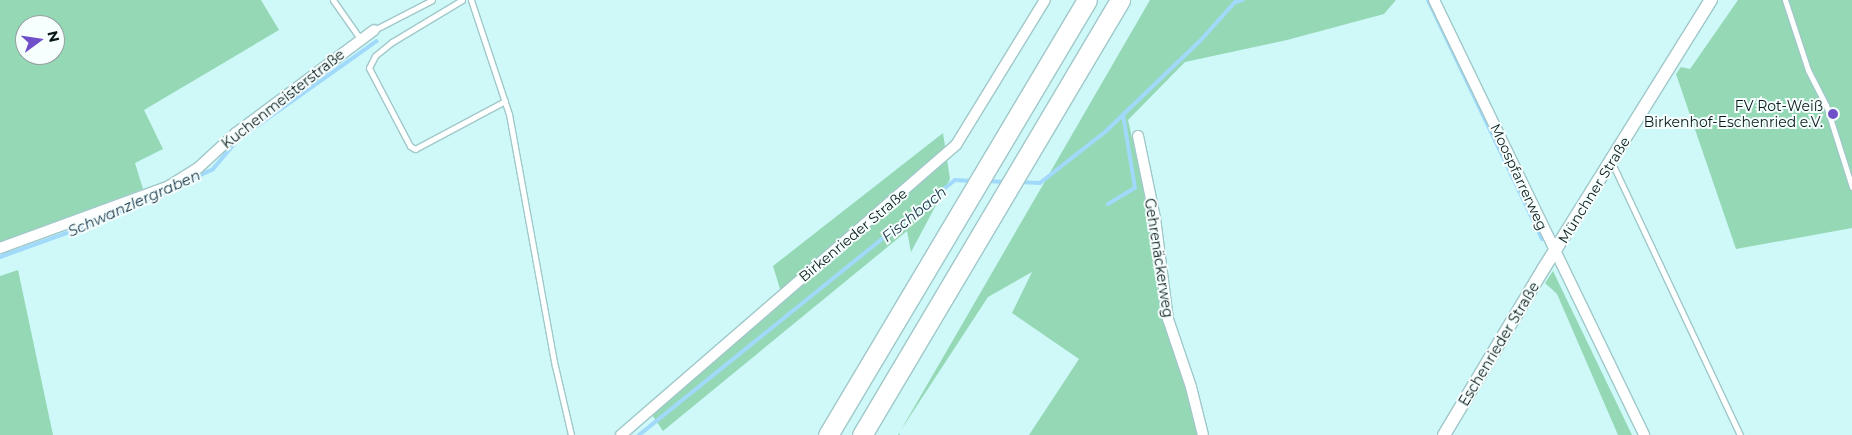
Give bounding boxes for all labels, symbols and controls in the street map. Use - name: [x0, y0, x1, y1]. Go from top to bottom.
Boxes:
- north arrow: [15, 15, 65, 65]
- text: N: [43, 29, 64, 44]
- street label: Kuchenmeisterstraße: [218, 46, 348, 152]
- place label: FV Rot-Weiß Birkenhof-Eschenried e.V.: [1644, 98, 1823, 130]
- marker: FV Rot-Weiß Birkenhof-Eschenried e.V.: [1827, 108, 1839, 120]
- street label: Moospfarrerweg: [1487, 121, 1551, 233]
- street label: Münchner Straße: [1555, 134, 1633, 246]
- water label: Schwanzlergraben: [65, 166, 203, 240]
- water label: Fischbach: [878, 182, 950, 246]
- street label: Birkenrieder Straße: [795, 185, 911, 285]
- street label: Gehrenäckerweg: [1141, 197, 1177, 319]
- street label: Eschenrieder Straße: [1455, 279, 1543, 409]

